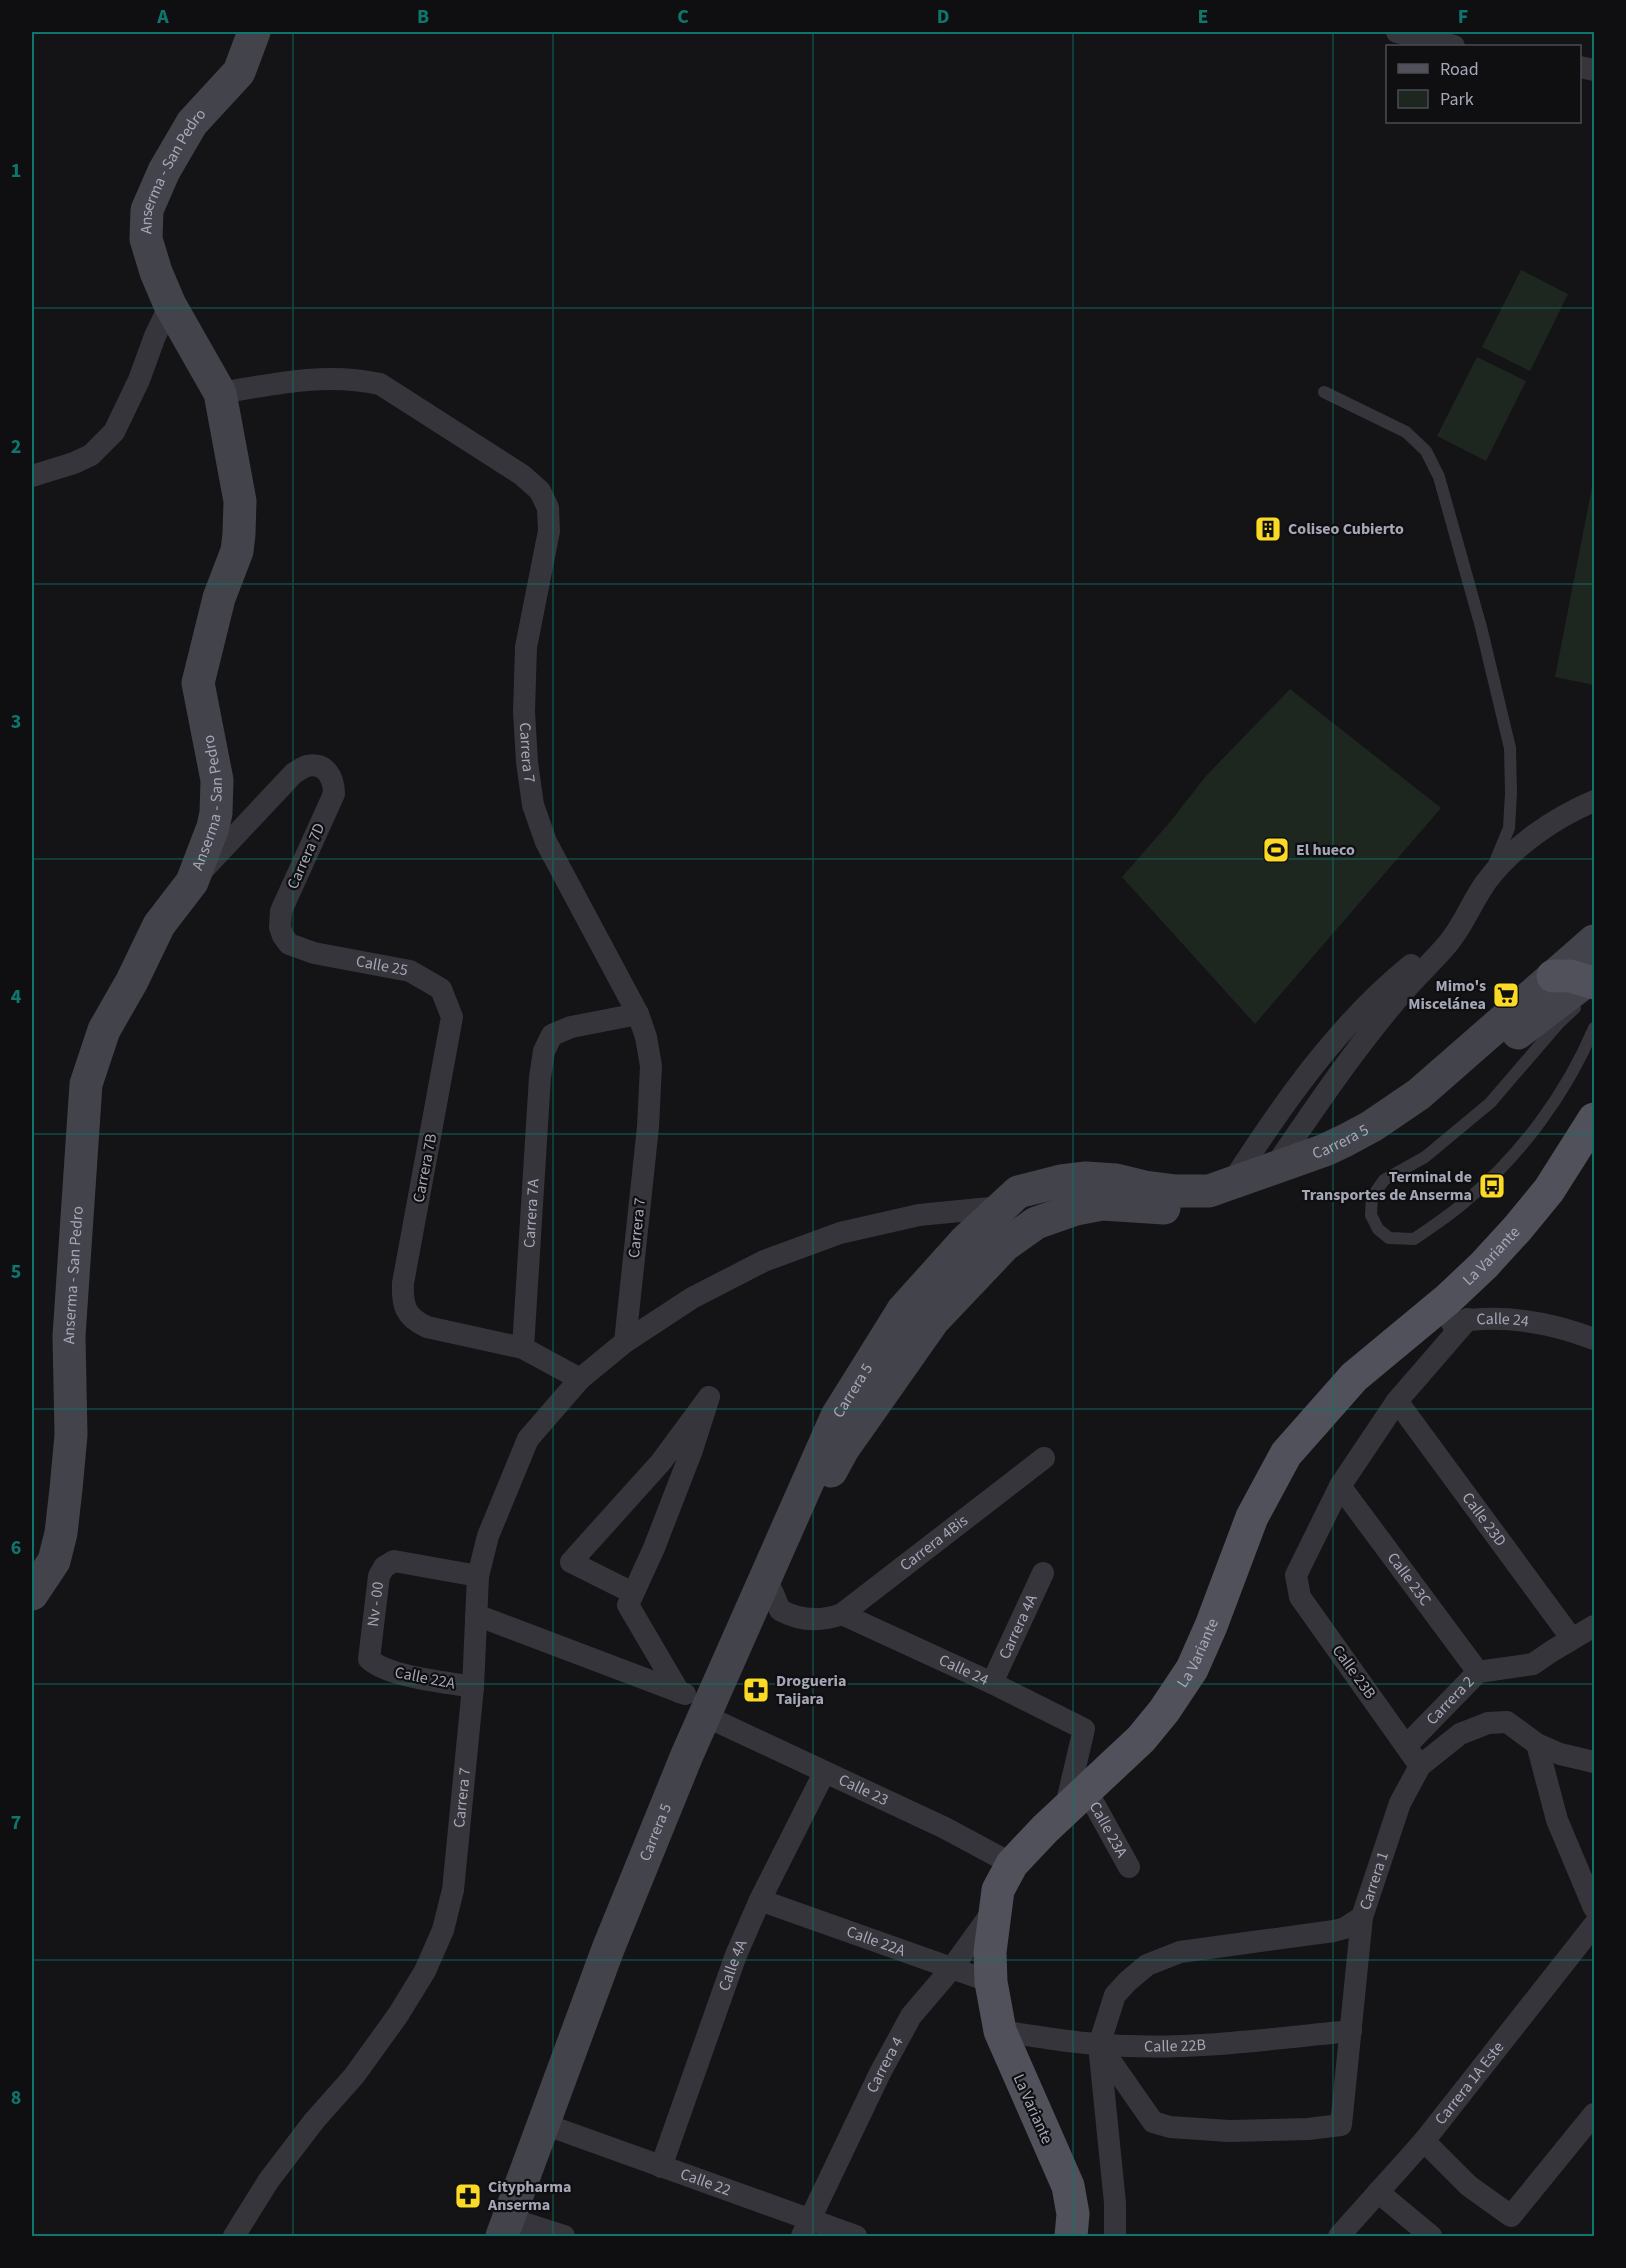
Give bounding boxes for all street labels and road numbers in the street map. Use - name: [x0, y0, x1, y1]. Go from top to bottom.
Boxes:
- street label: Anserma - San Pedro: [135, 104, 211, 234]
- street label: Carrera 7: [514, 722, 541, 784]
- street label: Anserma - San Pedro: [186, 733, 228, 873]
- street label: Carrera 7D: [282, 819, 330, 893]
- street label: Calle 25: [354, 950, 410, 981]
- street label: Carrera 5: [1309, 1119, 1373, 1165]
- street label: Carrera 7B: [408, 1132, 442, 1204]
- street label: Carrera 7A: [518, 1178, 545, 1249]
- street label: Carrera 7: [623, 1197, 651, 1259]
- street label: Anserma - San Pedro: [58, 1205, 89, 1345]
- street label: La Variante: [1458, 1222, 1525, 1291]
- street label: Calle 24: [1476, 1308, 1530, 1332]
- street label: Carrera 5: [827, 1359, 878, 1422]
- street label: Calle 23D: [1457, 1488, 1511, 1551]
- street label: Carrera 4Bis: [895, 1509, 973, 1576]
- street label: Calle 23C: [1382, 1548, 1436, 1610]
- street label: Nv - 00: [362, 1580, 389, 1628]
- street label: Carrera 4A: [994, 1590, 1043, 1663]
- street label: La Variante: [1172, 1615, 1224, 1692]
- street label: Calle 23B: [1327, 1641, 1381, 1703]
- street label: Calle 24: [935, 1649, 992, 1691]
- street label: Calle 22A: [393, 1661, 457, 1695]
- street label: Carrera 2: [1421, 1671, 1479, 1730]
- street label: Carrera 7: [448, 1766, 476, 1829]
- street label: Calle 23: [835, 1769, 892, 1811]
- street label: Calle 23A: [1084, 1797, 1133, 1862]
- street label: Carrera 5: [634, 1800, 677, 1864]
- street label: Carrera 1: [1354, 1849, 1394, 1913]
- street label: Calle 22A: [843, 1921, 909, 1962]
- street label: Calle 4A: [713, 1936, 752, 1994]
- street label: Carrera 4: [861, 2033, 909, 2097]
- street label: Calle 22B: [1144, 2034, 1207, 2058]
- street label: Carrera 1A Este: [1430, 2037, 1509, 2129]
- street label: La Variante: [1008, 2071, 1058, 2148]
- street label: Calle 22: [677, 2163, 734, 2201]

